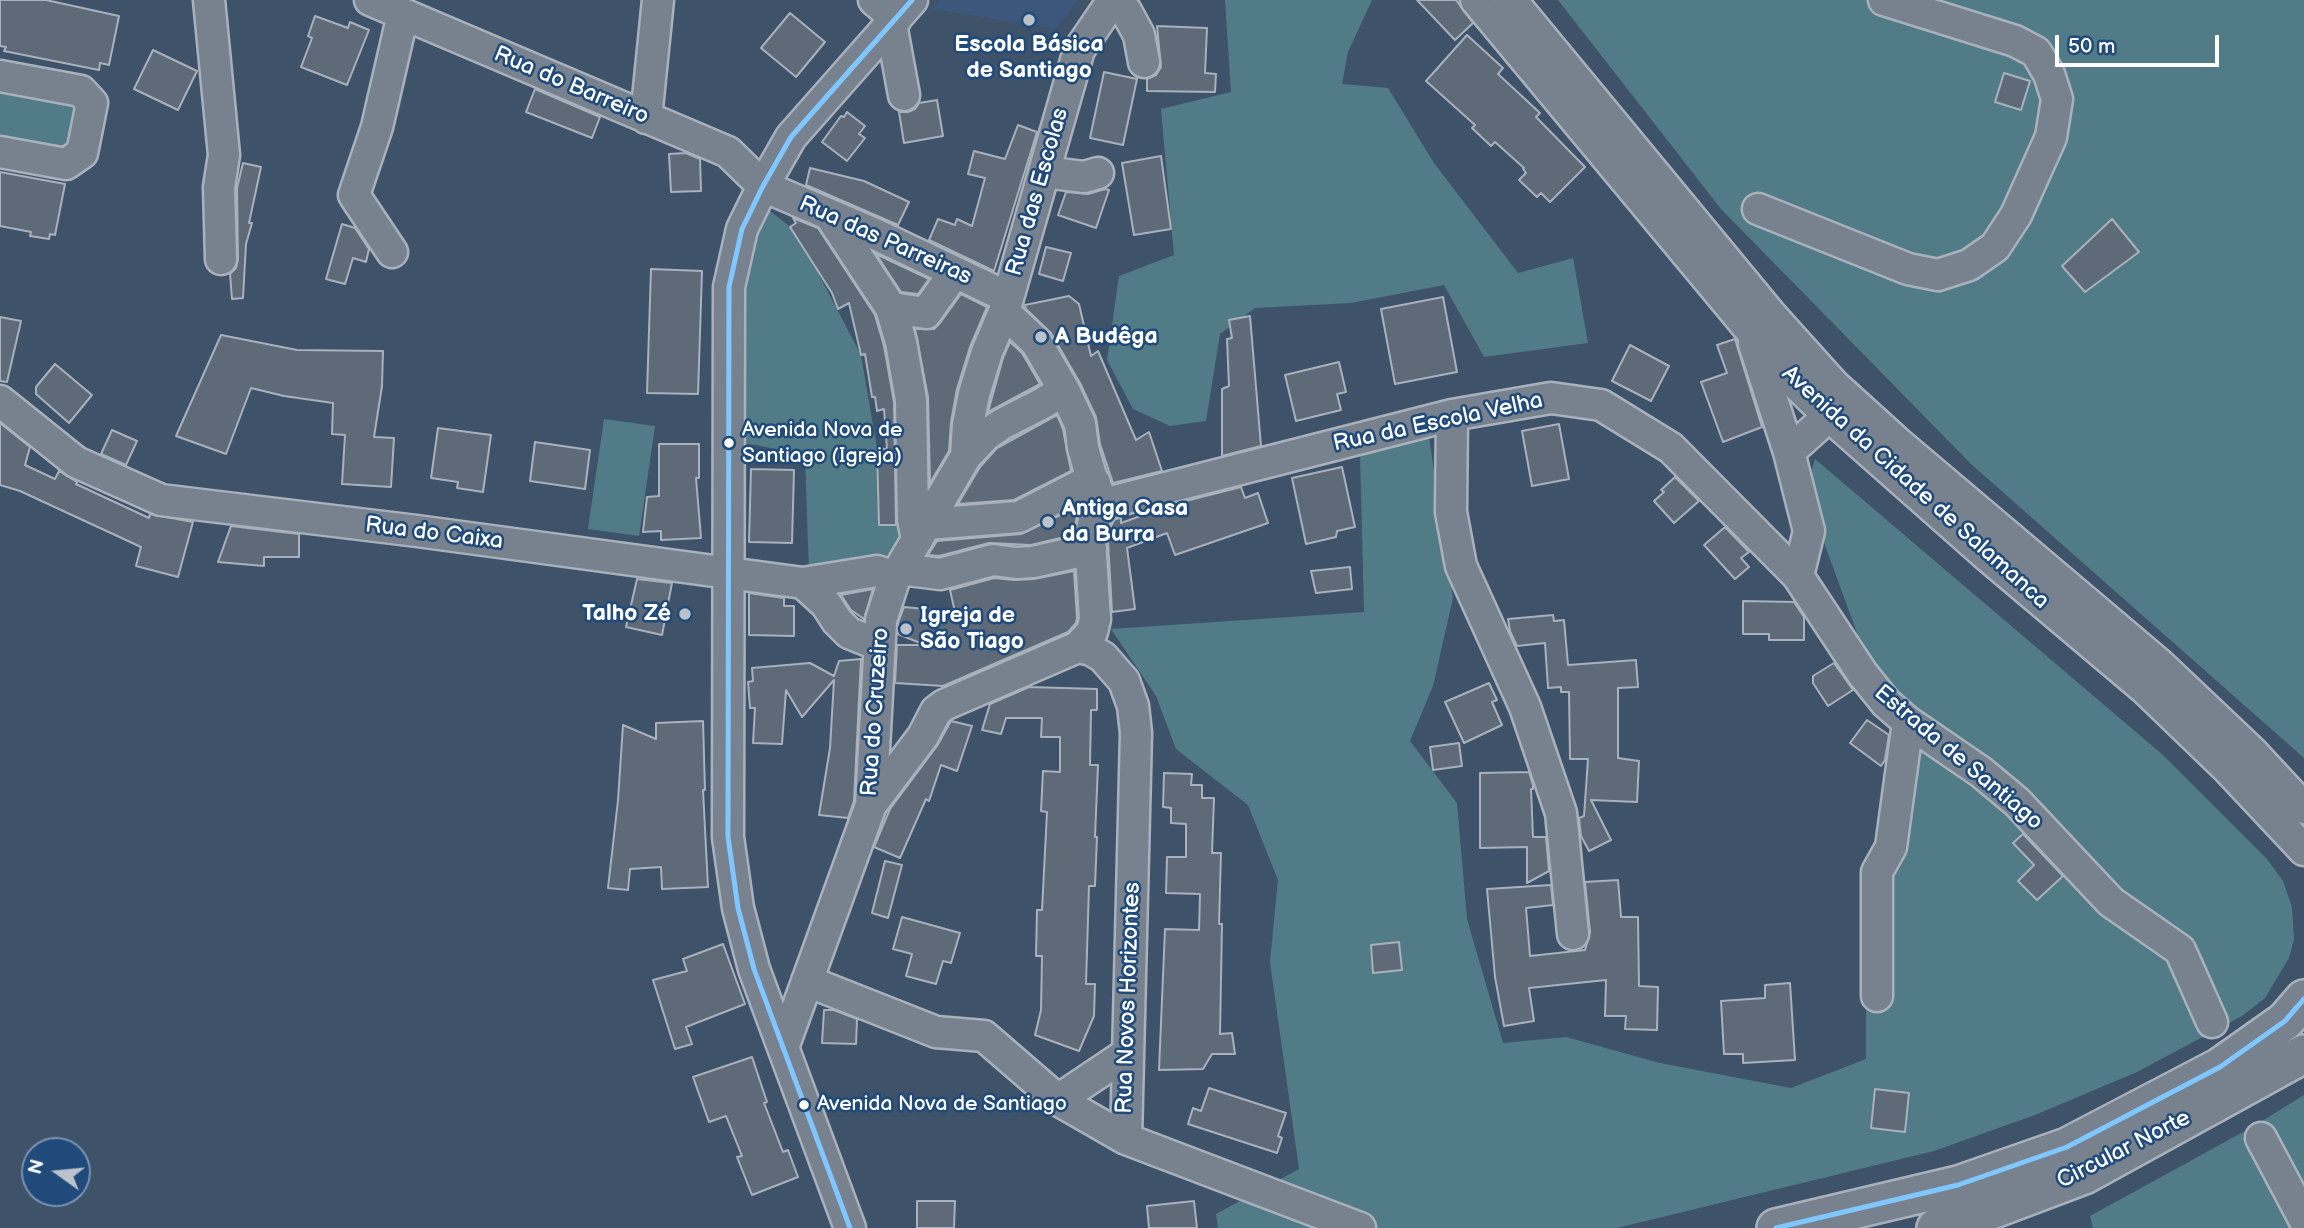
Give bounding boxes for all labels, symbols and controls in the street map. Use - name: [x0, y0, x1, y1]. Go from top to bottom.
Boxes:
- marker: Escola Básica de Santiago: [1021, 12, 1037, 28]
- scale bar: [2059, 21, 2224, 65]
- place label: Escola Básica de Santiago: [954, 31, 1104, 85]
- text: 50 m: [2068, 34, 2115, 59]
- street label: Rua do Barreiro: [489, 41, 653, 131]
- street label: Rua das Escolas: [1001, 105, 1075, 279]
- street label: Rua das Parreiras: [794, 191, 976, 291]
- place label: A Budêga: [1055, 323, 1158, 351]
- marker: A Budêga: [1033, 329, 1049, 345]
- street label: Avenida da Cidade de Salamanca: [1776, 361, 2054, 615]
- street label: Rua da Escola Velha: [1331, 387, 1545, 459]
- place label: Avenida Nova de Santiago (Igreja): [742, 418, 902, 468]
- marker: Avenida Nova de Santiago (Igreja): [722, 436, 736, 450]
- place label: Antiga Casa da Burra: [1062, 495, 1188, 549]
- street label: Rua do Caixa: [364, 512, 504, 556]
- marker: Antiga Casa da Burra: [1040, 514, 1056, 530]
- place label: Talho Zé: [582, 600, 671, 628]
- place label: Igreja de São Tiago: [920, 602, 1024, 656]
- marker: Talho Zé: [677, 606, 693, 622]
- marker: Igreja de São Tiago: [898, 621, 914, 637]
- street label: Rua do Cruzeiro: [856, 627, 896, 797]
- street label: Estrada de Santiago: [1868, 679, 2048, 837]
- street label: Rua Novos Horizontes: [1111, 882, 1147, 1114]
- place label: Avenida Nova de Santiago: [817, 1092, 1067, 1118]
- marker: Avenida Nova de Santiago: [797, 1098, 811, 1112]
- street label: Circular Norte: [2053, 1105, 2195, 1195]
- north arrow: [21, 1137, 91, 1207]
- text: N: [24, 1157, 50, 1177]

